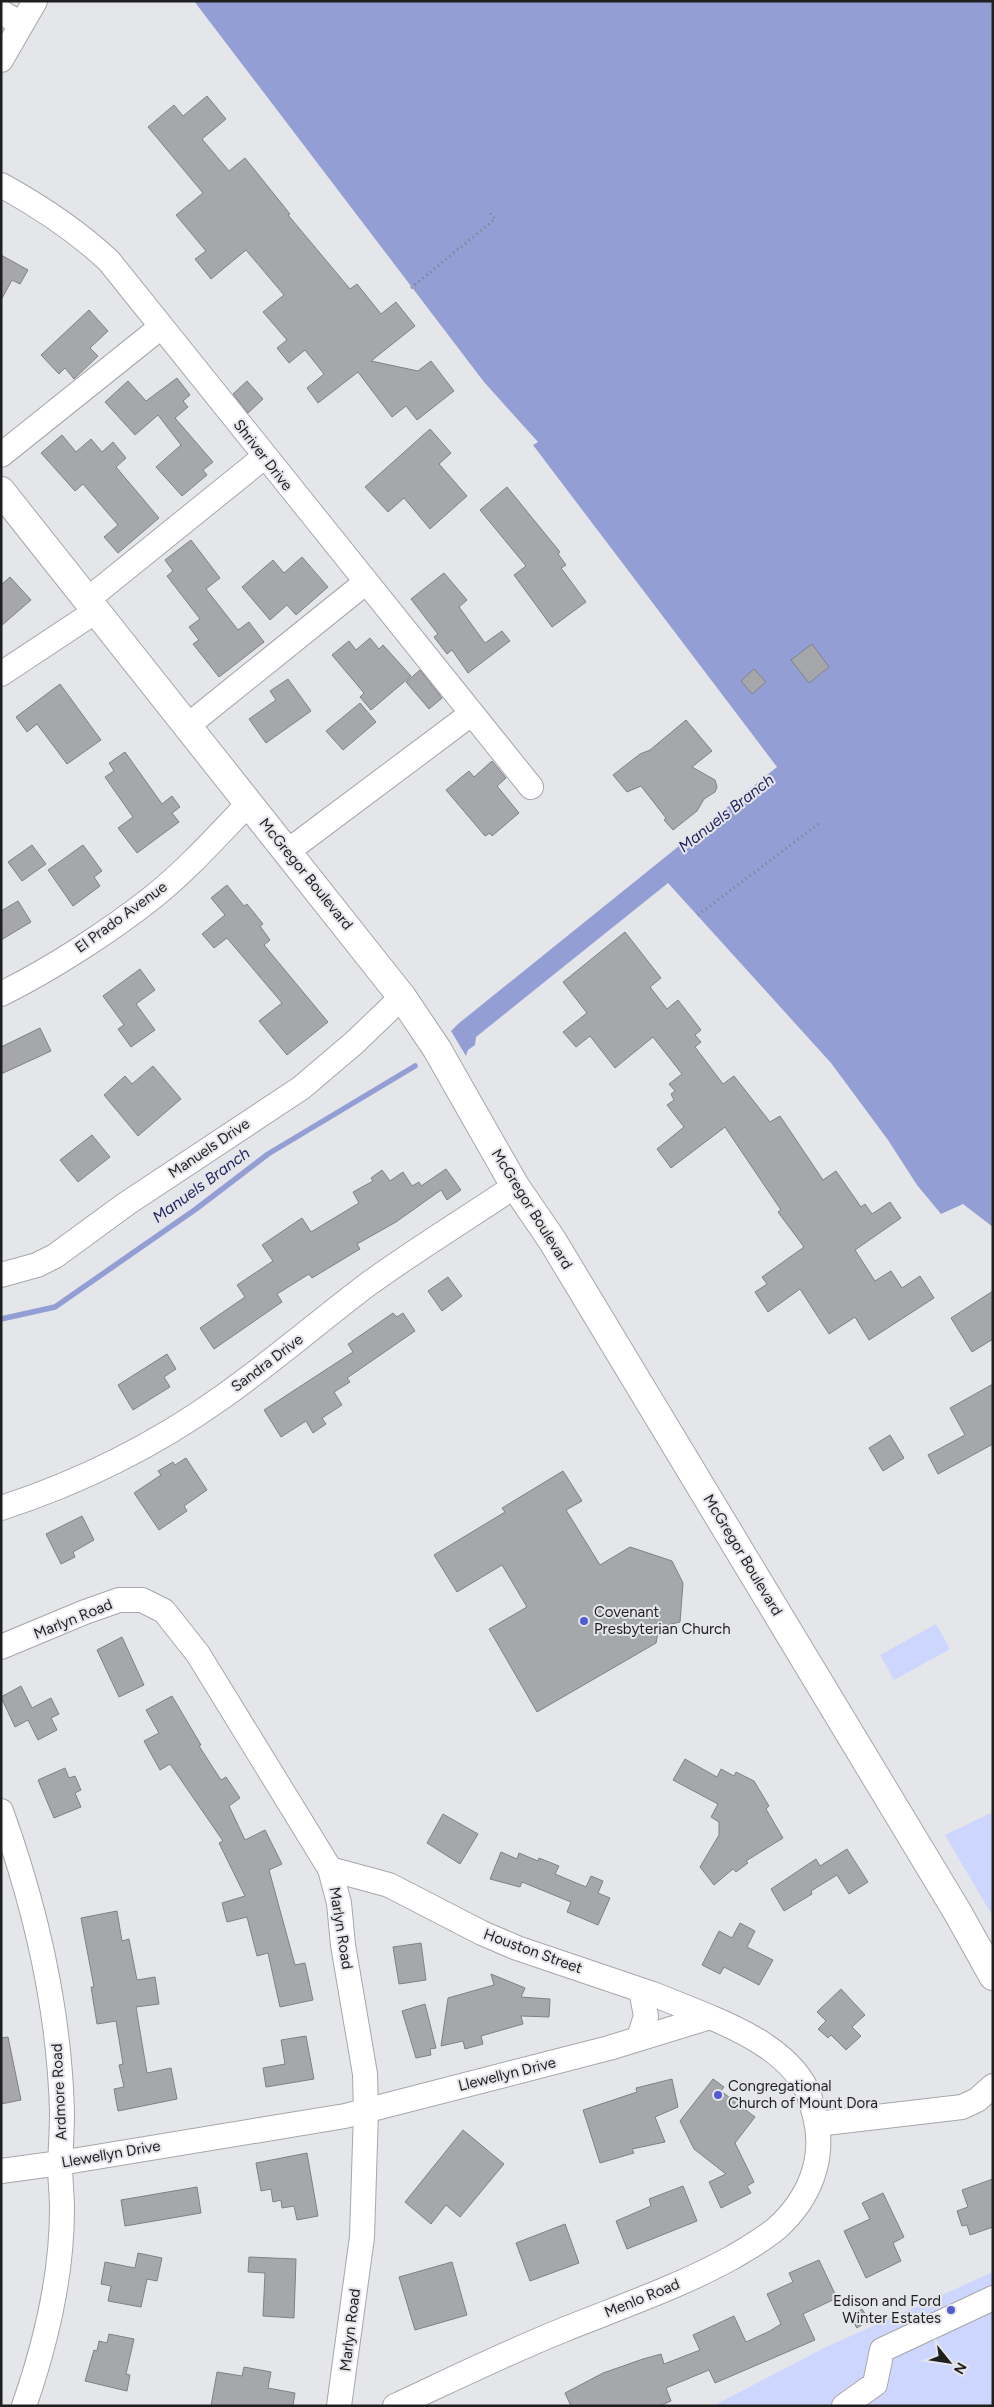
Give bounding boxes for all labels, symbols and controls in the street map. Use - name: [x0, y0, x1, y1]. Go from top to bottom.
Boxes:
- street label: Shriver Drive: [230, 416, 296, 494]
- water label: Manuels Branch: [675, 770, 777, 856]
- street label: McGregor Boulevard: [255, 815, 357, 933]
- street label: El Prado Avenue: [72, 878, 170, 956]
- street label: Manuels Drive: [165, 1114, 253, 1182]
- water label: Manuels Branch: [149, 1143, 253, 1227]
- street label: McGregor Boulevard: [488, 1146, 576, 1272]
- street label: Sandra Drive: [228, 1330, 306, 1396]
- street label: McGregor Boulevard: [700, 1491, 786, 1619]
- street label: Marlyn Road: [31, 1595, 115, 1643]
- place label: Covenant Presbyterian Church: [594, 1603, 731, 1638]
- marker: Covenant Presbyterian Church: [578, 1615, 590, 1627]
- street label: Marlyn Road: [326, 1885, 356, 1971]
- street label: Houston Street: [481, 1925, 585, 1977]
- street label: Ardmore Road: [47, 2043, 71, 2141]
- street label: Llewellyn Drive: [456, 2053, 558, 2095]
- place label: Congregational Church of Mount Dora: [728, 2077, 878, 2112]
- marker: Congregational Church of Mount Dora: [712, 2089, 724, 2101]
- street label: Llewellyn Drive: [60, 2136, 162, 2172]
- street label: Menlo Road: [602, 2275, 682, 2321]
- street label: Marlyn Road: [336, 2288, 364, 2372]
- place label: Edison and Ford Winter Estates: [833, 2292, 941, 2327]
- marker: Edison and Ford Winter Estates: [945, 2304, 957, 2316]
- north arrow: [924, 2337, 974, 2387]
- text: N: [950, 2359, 970, 2377]

